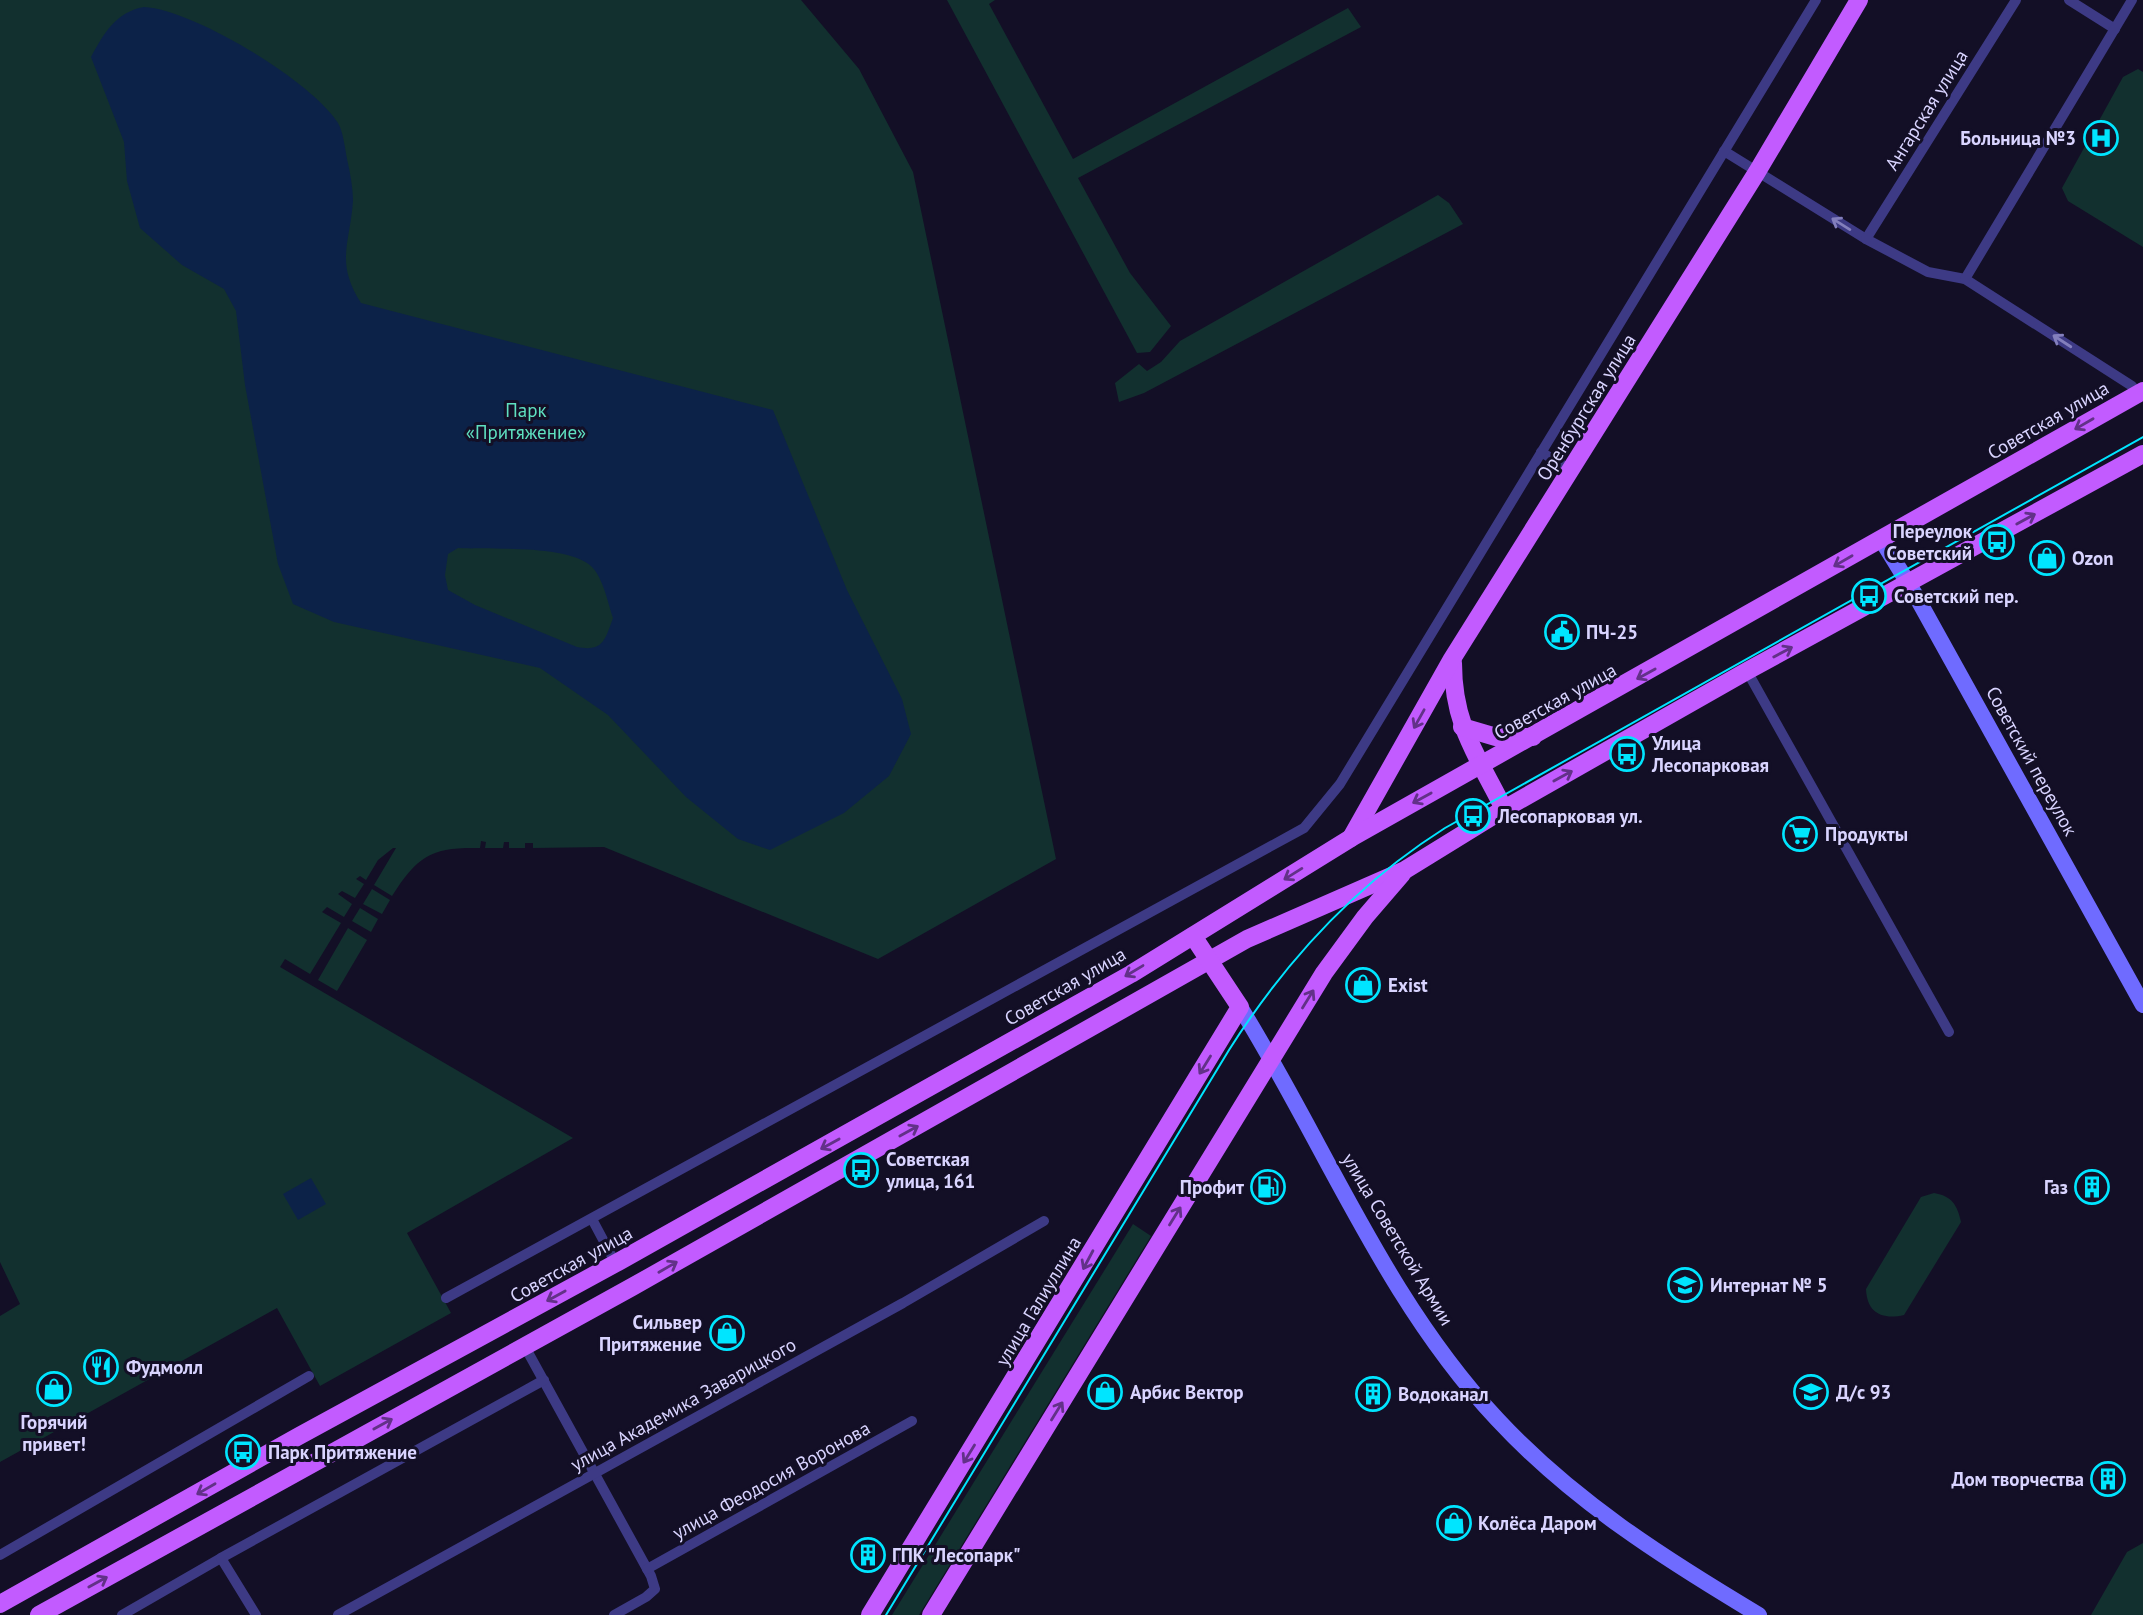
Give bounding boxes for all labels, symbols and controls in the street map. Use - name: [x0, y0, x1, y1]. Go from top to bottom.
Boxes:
- street label: Ангарская улица: [1879, 45, 1973, 175]
- hospital icon: Больница №3: [2082, 119, 2120, 157]
- place label: Больница №3: [1960, 126, 2076, 150]
- one-way arrow: [1832, 216, 1851, 231]
- street label: Оренбургская улица: [1531, 329, 1641, 485]
- one-way arrow: [2052, 334, 2072, 348]
- street label: Советская улица: [1983, 376, 2113, 464]
- park label: Парк «Притяжение»: [466, 398, 586, 444]
- one-way arrow: [2074, 417, 2094, 431]
- one-way arrow: [2015, 512, 2035, 526]
- place label: Переулок Советский: [1887, 519, 1973, 565]
- bus stop icon: Переулок Советский: [1978, 523, 2016, 561]
- shop icon: Ozon: [2028, 539, 2066, 577]
- place label: Ozon: [2072, 546, 2114, 570]
- one-way arrow: [1834, 555, 1854, 569]
- bus stop icon: Советский пер.: [1850, 577, 1888, 615]
- place label: Советский пер.: [1894, 584, 2019, 608]
- public building icon: ПЧ-25: [1543, 613, 1581, 651]
- place label: ПЧ-25: [1586, 620, 1638, 644]
- one-way arrow: [1772, 645, 1793, 658]
- street label: Советская улица: [1490, 657, 1620, 745]
- one-way arrow: [1636, 667, 1656, 681]
- street label: Советский переулок: [1981, 682, 2083, 840]
- one-way arrow: [1412, 708, 1426, 728]
- place label: Улица Лесопарковая: [1651, 731, 1769, 777]
- bus stop icon: Улица Лесопарковая: [1608, 735, 1646, 773]
- one-way arrow: [1553, 769, 1573, 783]
- one-way arrow: [1412, 792, 1433, 805]
- bus stop icon: Лесопарковая ул.: [1454, 797, 1492, 835]
- place label: Лесопарковая ул.: [1497, 804, 1643, 828]
- supermarket icon: Продукты: [1781, 815, 1819, 853]
- place label: Продукты: [1825, 822, 1908, 846]
- one-way arrow: [1283, 867, 1303, 881]
- street label: Советская улица: [1000, 942, 1130, 1030]
- one-way arrow: [1125, 965, 1145, 979]
- shop icon: Exist: [1344, 966, 1382, 1004]
- place label: Exist: [1388, 973, 1428, 997]
- one-way arrow: [1300, 990, 1315, 1009]
- one-way arrow: [1197, 1055, 1211, 1075]
- one-way arrow: [898, 1124, 918, 1138]
- one-way arrow: [820, 1137, 840, 1151]
- place label: Советская улица, 161: [885, 1147, 975, 1193]
- street label: улица Советской Армии: [1337, 1148, 1459, 1330]
- bus stop icon: Советская улица, 161: [842, 1151, 880, 1189]
- fuel station icon: Профит: [1249, 1168, 1287, 1206]
- building icon: Газ: [2073, 1168, 2111, 1206]
- place label: Профит: [1180, 1175, 1244, 1199]
- place label: Газ: [2044, 1175, 2068, 1199]
- one-way arrow: [1168, 1207, 1182, 1227]
- street label: Советская улица: [506, 1220, 636, 1308]
- street label: улица Галиуллина: [990, 1232, 1086, 1370]
- one-way arrow: [1080, 1249, 1094, 1270]
- one-way arrow: [657, 1260, 678, 1273]
- school or university icon: Интернат № 5: [1666, 1266, 1704, 1304]
- place label: Интернат № 5: [1710, 1273, 1827, 1297]
- one-way arrow: [546, 1289, 566, 1303]
- place label: Сильвер Притяжение: [599, 1310, 702, 1356]
- shop icon: Сильвер Притяжение: [708, 1314, 746, 1352]
- street label: улица Академика Заварицкого: [566, 1332, 800, 1476]
- restaurant icon: Фудмолл: [82, 1348, 120, 1386]
- place label: Фудмолл: [126, 1355, 203, 1379]
- shop icon: Горячий привет!: [35, 1370, 73, 1408]
- shop icon: Арбис Вектор: [1086, 1373, 1124, 1411]
- school or university icon: Д/с 93: [1792, 1373, 1830, 1411]
- building icon: Водоканал: [1354, 1375, 1392, 1413]
- place label: Арбис Вектор: [1130, 1380, 1244, 1404]
- place label: Д/с 93: [1836, 1380, 1891, 1404]
- place label: Водоканал: [1398, 1382, 1489, 1406]
- one-way arrow: [1050, 1402, 1064, 1422]
- place label: Горячий привет!: [21, 1410, 87, 1456]
- street label: улица Феодосия Воронова: [668, 1416, 874, 1544]
- one-way arrow: [372, 1417, 393, 1430]
- bus stop icon: Парк Притяжение: [224, 1433, 262, 1471]
- place label: Парк Притяжение: [268, 1440, 417, 1464]
- one-way arrow: [962, 1444, 976, 1464]
- building icon: Дом творчества: [2089, 1460, 2127, 1498]
- place label: Дом творчества: [1952, 1467, 2084, 1491]
- one-way arrow: [197, 1482, 217, 1496]
- shop icon: Колёса Даром: [1435, 1504, 1473, 1542]
- place label: Колёса Даром: [1478, 1511, 1597, 1535]
- building icon: ГПК "Лесопарк": [849, 1536, 887, 1574]
- place label: ГПК "Лесопарк": [892, 1543, 1021, 1567]
- one-way arrow: [88, 1575, 108, 1589]

